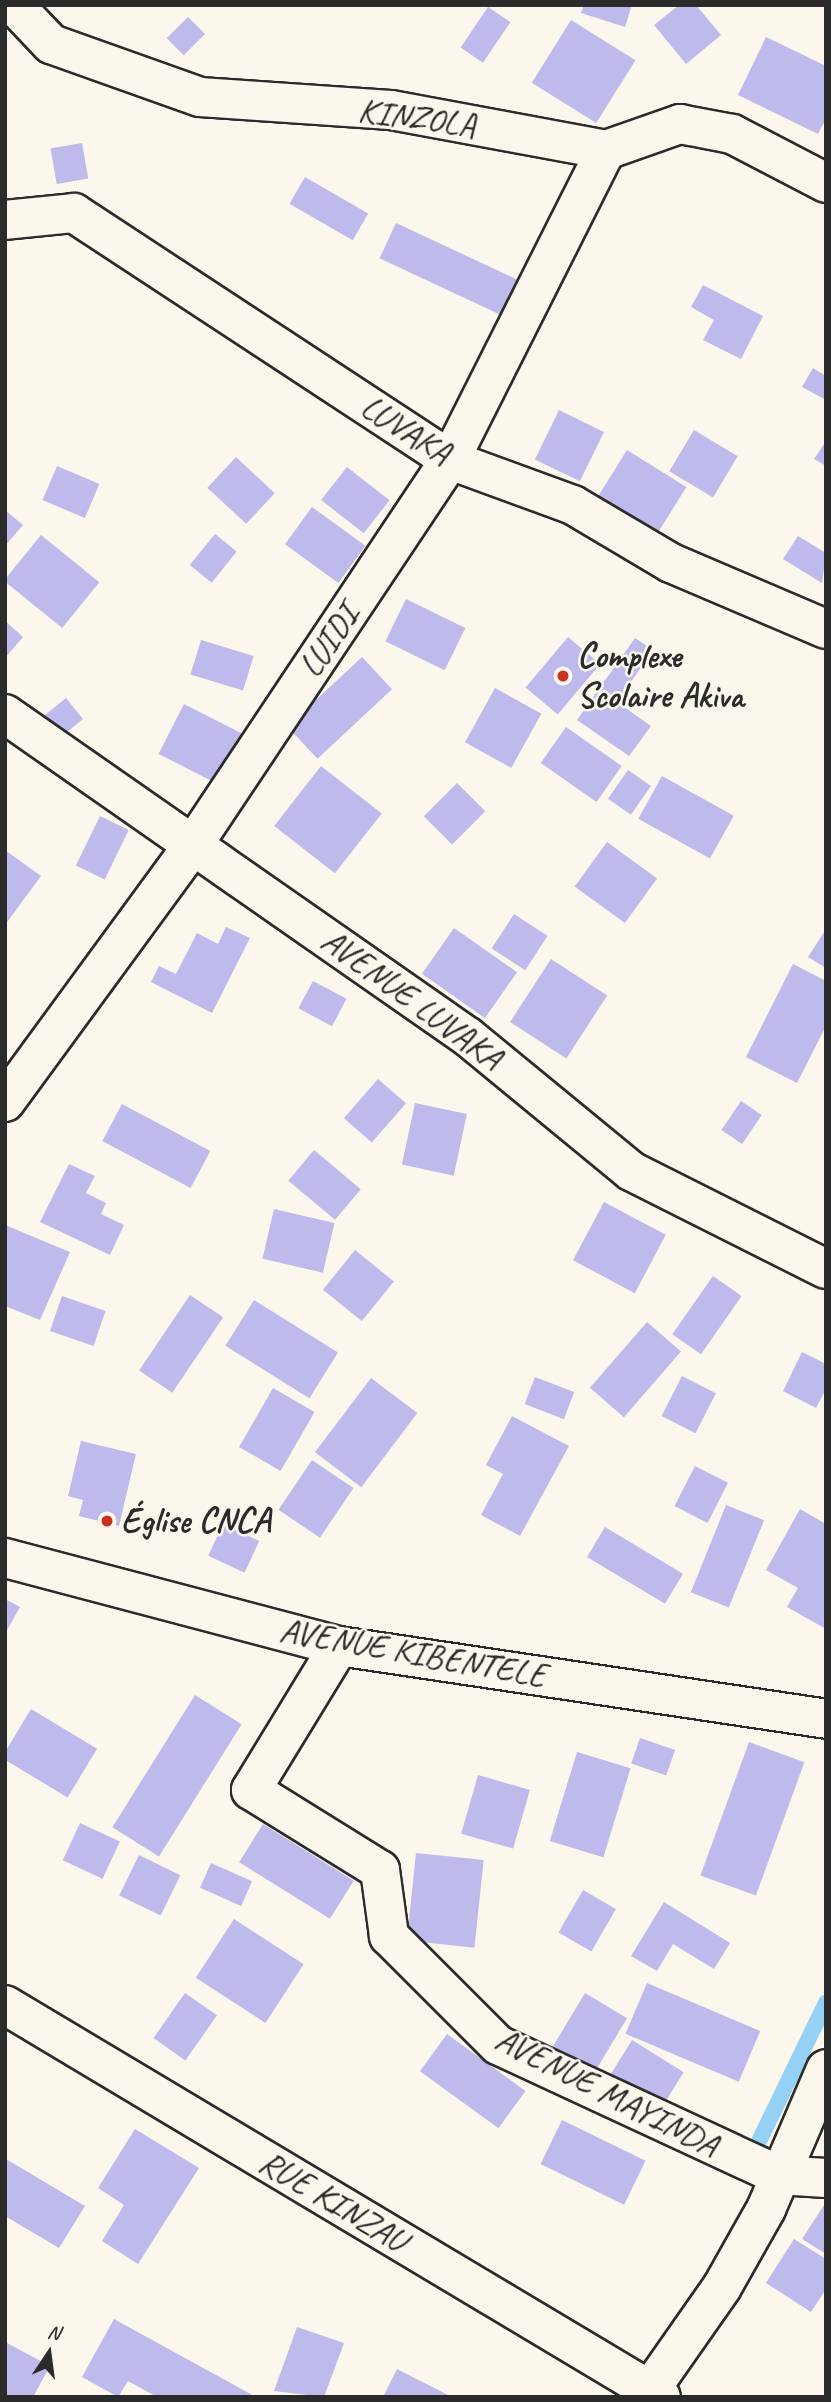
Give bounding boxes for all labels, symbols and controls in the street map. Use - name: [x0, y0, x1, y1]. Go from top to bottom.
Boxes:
- street label: KINZOLA: [356, 89, 478, 147]
- street label: LUVAKA: [353, 386, 459, 474]
- street label: LUIDI: [290, 597, 368, 685]
- place label: Complexe Scolaire Akiva: [577, 635, 743, 717]
- marker: Complexe Scolaire Akiva: [555, 668, 571, 684]
- street label: AVENUE LUVAKA: [313, 919, 511, 1079]
- place label: Église CNCA: [121, 1500, 270, 1542]
- marker: Église CNCA: [99, 1513, 115, 1529]
- street label: AVENUE KIBENTELE: [277, 1609, 549, 1697]
- street label: AVENUE MAYINDA: [488, 2018, 726, 2166]
- street label: RUE KINZAU: [251, 2140, 415, 2262]
- north arrow: [14, 2318, 84, 2388]
- text: N: [45, 2320, 62, 2346]

